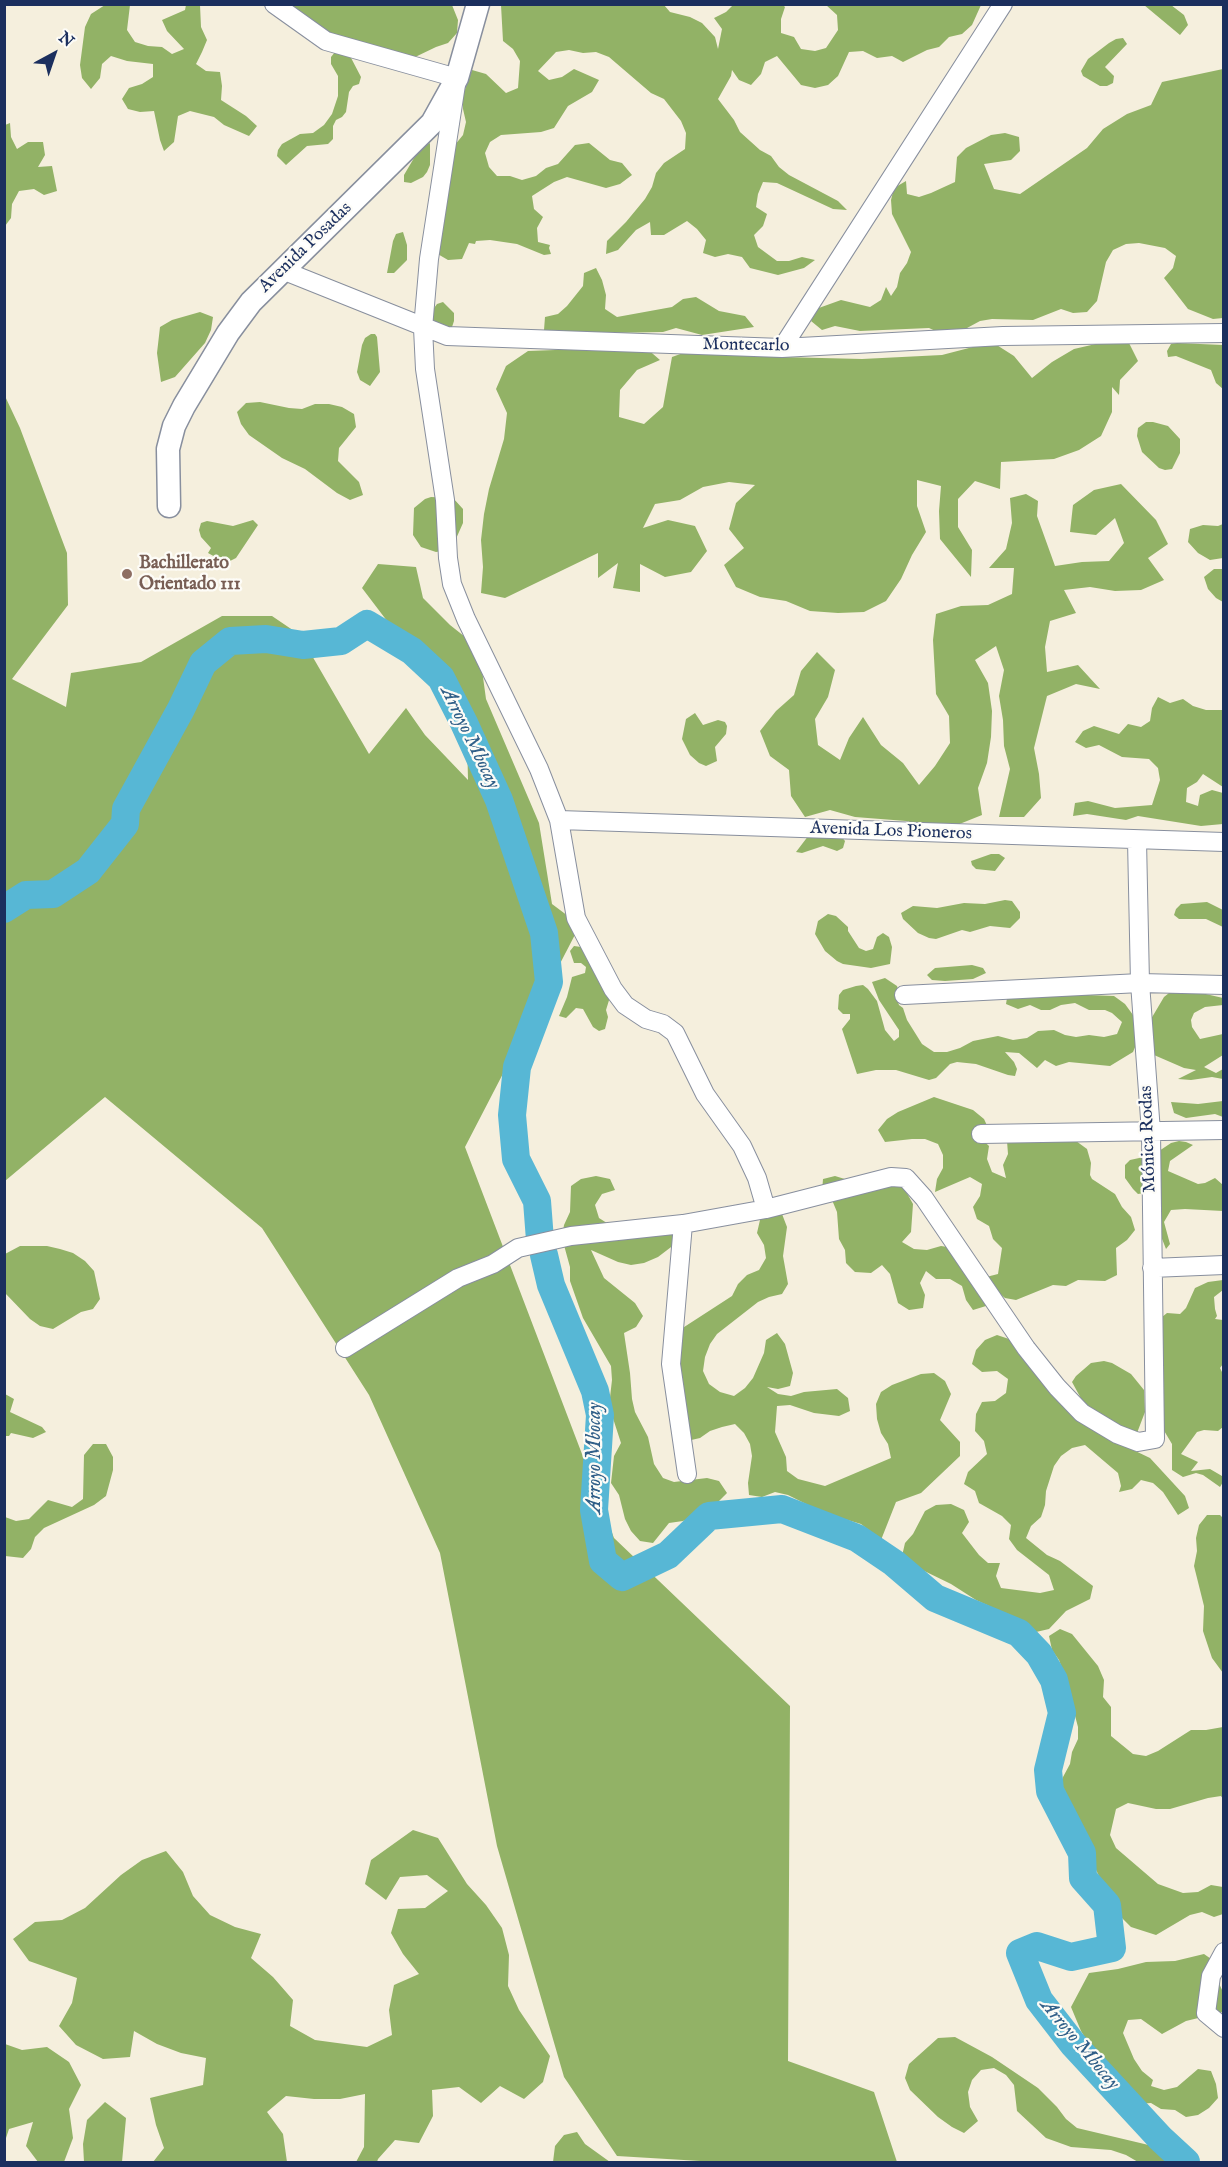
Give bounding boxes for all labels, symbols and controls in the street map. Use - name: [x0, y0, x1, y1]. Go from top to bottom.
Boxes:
- north arrow: [24, 24, 84, 84]
- text: N: [54, 28, 77, 52]
- street label: Avenida Posadas: [255, 198, 357, 298]
- street label: Montecarlo: [702, 334, 790, 358]
- place label: Bachillerato Orientado 111: [139, 553, 240, 596]
- marker: Bachillerato Orientado 111: [120, 567, 134, 581]
- water label: Arroyo Mbocay: [434, 683, 504, 793]
- street label: Avenida Los Pioneros: [810, 818, 972, 846]
- street label: Mónica Rodas: [1136, 1085, 1162, 1193]
- water label: Arroyo Mbocay: [584, 1402, 608, 1514]
- water label: Arroyo Mbocay: [1034, 1995, 1124, 2095]

